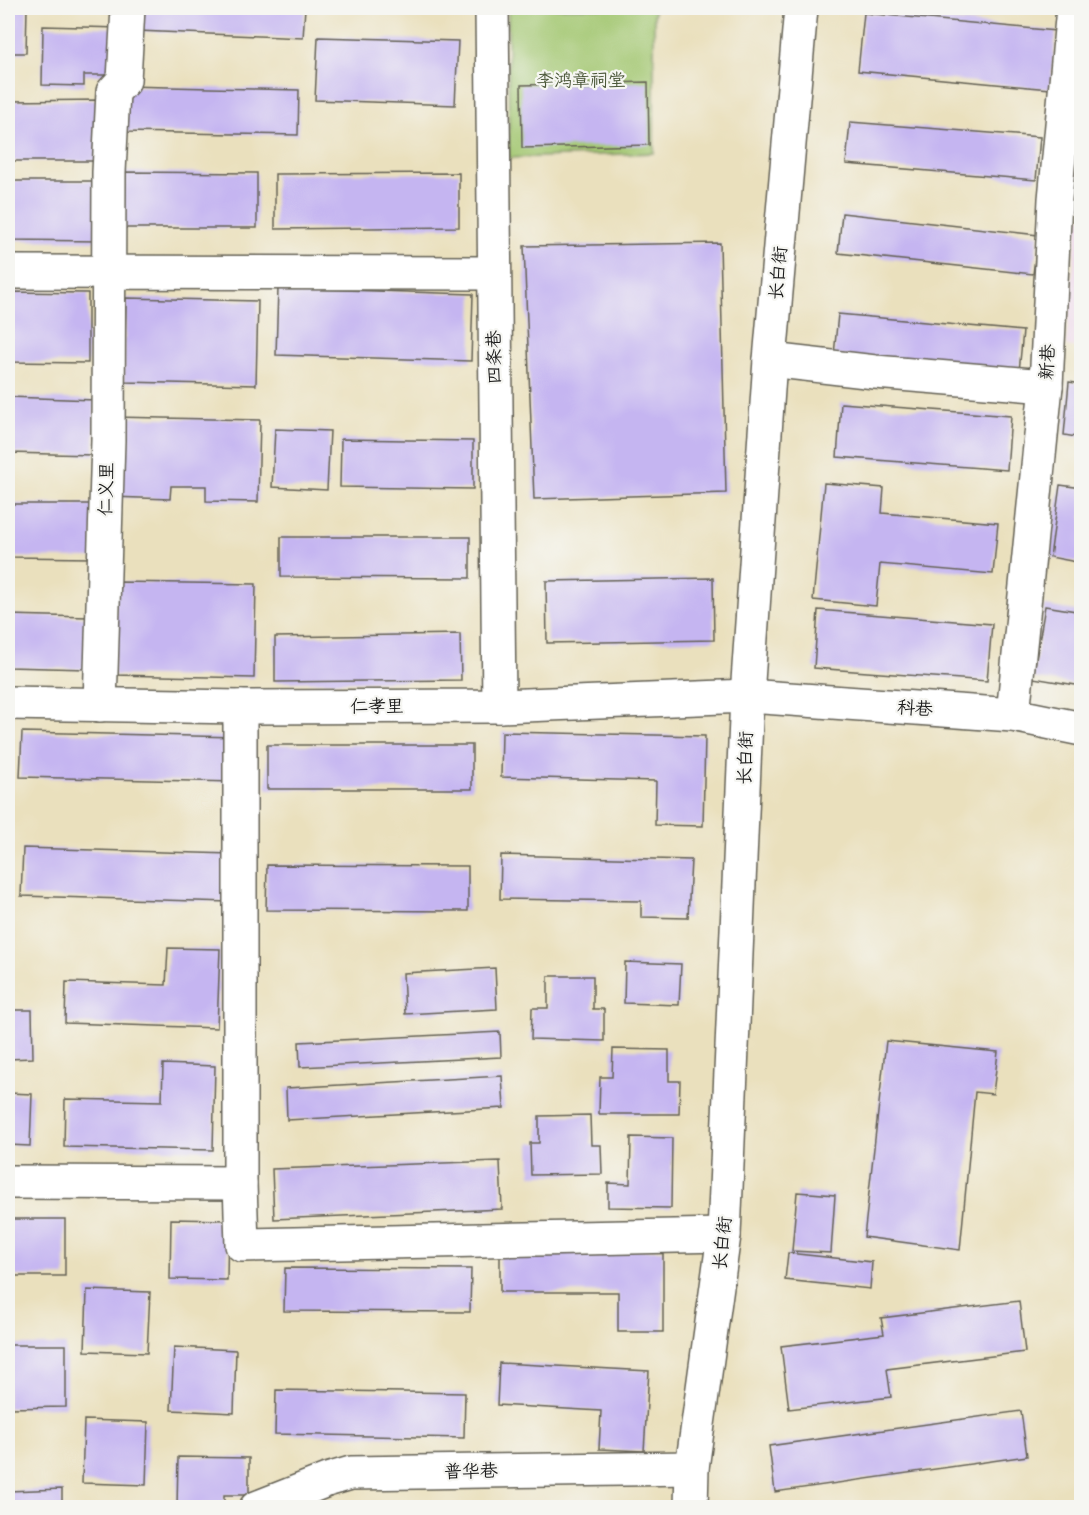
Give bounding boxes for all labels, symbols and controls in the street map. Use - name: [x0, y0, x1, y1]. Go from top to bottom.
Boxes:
- park label: 李鸿章祠堂: [536, 69, 626, 92]
- street label: 长白街: [765, 245, 792, 301]
- street label: 四条巷: [483, 330, 506, 384]
- street label: 新巷: [1035, 343, 1060, 381]
- street label: 仁义里: [94, 462, 119, 516]
- street label: 仁孝里: [350, 695, 404, 718]
- street label: 科巷: [896, 696, 934, 721]
- street label: 长白街: [733, 731, 758, 785]
- street label: 长白街: [708, 1215, 737, 1271]
- street label: 普华巷: [444, 1460, 498, 1483]

